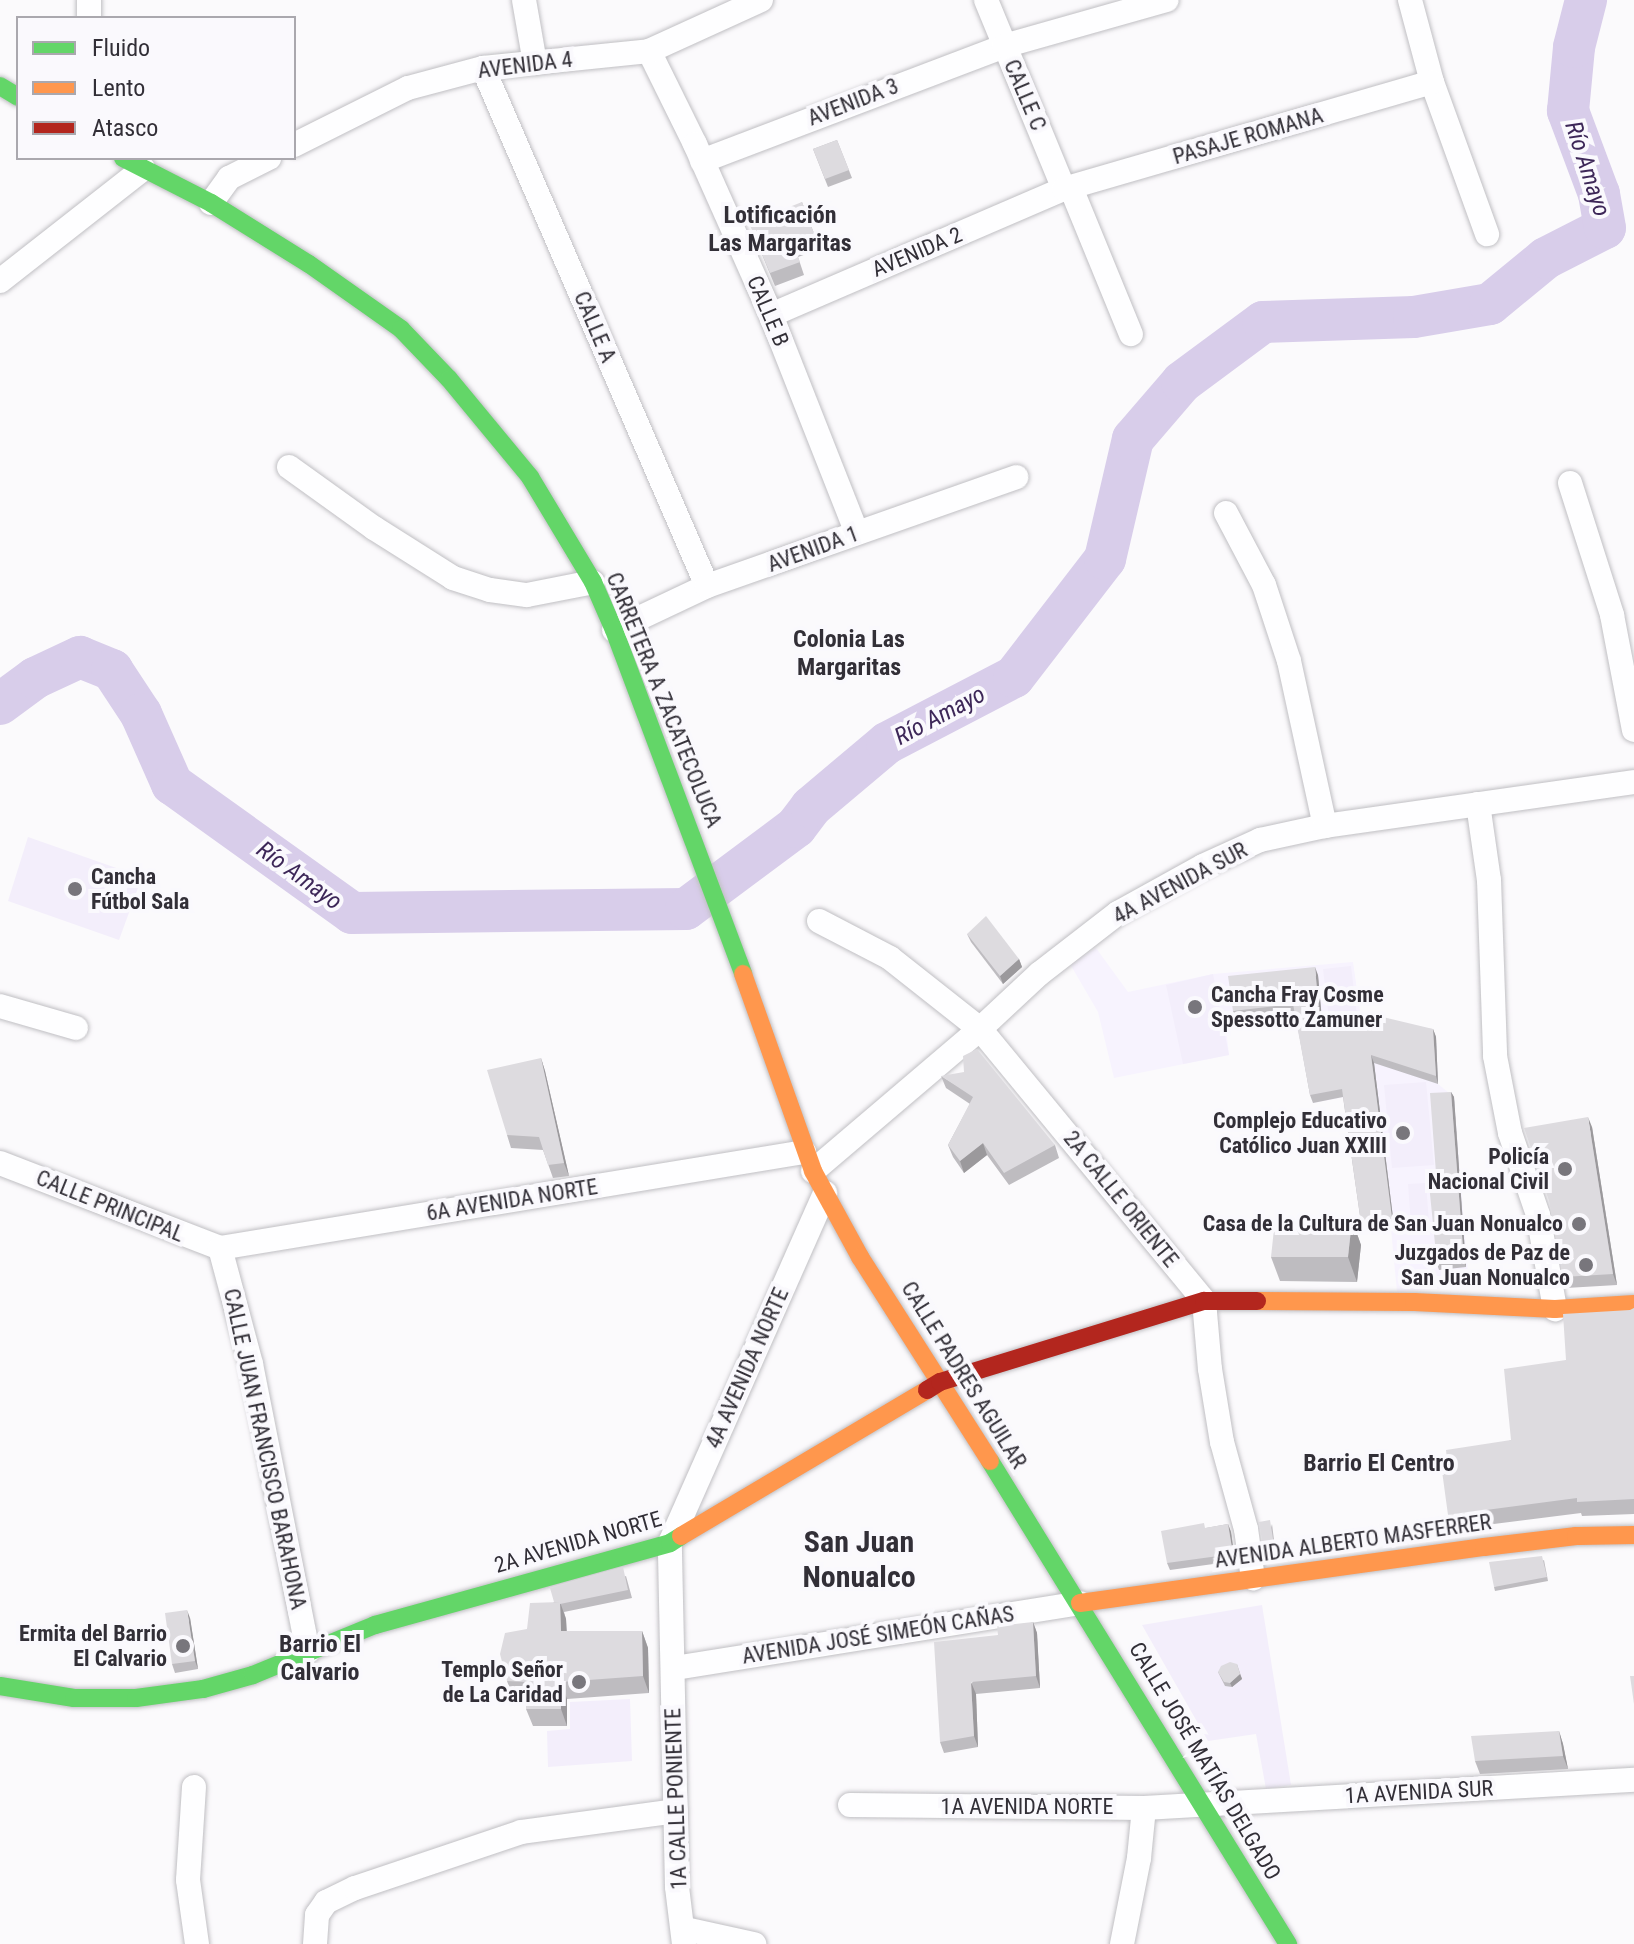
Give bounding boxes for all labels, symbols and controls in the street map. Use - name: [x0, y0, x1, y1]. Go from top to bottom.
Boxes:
- legend: [16, 16, 296, 160]
- text: Fluido: [92, 34, 150, 62]
- street label: AVENIDA 4: [476, 46, 574, 84]
- street label: CALLE C: [998, 56, 1052, 134]
- street label: AVENIDA 3: [804, 73, 902, 131]
- text: Lento: [92, 74, 145, 102]
- street label: PASAJE ROMANA: [1170, 102, 1326, 170]
- text: Atasco: [92, 114, 158, 142]
- water label: Río Amayo: [1558, 118, 1616, 220]
- district label: Lotificación Las Margaritas: [708, 202, 852, 258]
- street label: AVENIDA 2: [868, 221, 966, 283]
- street label: CALLE B: [741, 272, 795, 350]
- street label: CALLE A: [568, 287, 622, 367]
- street label: AVENIDA 1: [764, 520, 862, 578]
- street label: CARRETERA A ZACATECOLUCA: [601, 569, 727, 831]
- district label: Colonia Las Margaritas: [793, 626, 905, 682]
- water label: Río Amayo: [890, 680, 990, 752]
- water label: Río Amayo: [251, 836, 347, 916]
- street label: 4A AVENIDA SUR: [1108, 837, 1252, 929]
- place label: Cancha Fútbol Sala: [91, 863, 189, 914]
- marker: Cancha Fútbol Sala: [66, 880, 84, 898]
- place label: Cancha Fray Cosme Spessotto Zamuner: [1211, 981, 1384, 1032]
- marker: Cancha Fray Cosme Spessotto Zamuner: [1186, 998, 1204, 1016]
- place label: Complejo Educativo Católico Juan XXIII: [1213, 1107, 1387, 1158]
- marker: Complejo Educativo Católico Juan XXIII: [1394, 1124, 1412, 1142]
- street label: 2A CALLE ORIENTE: [1058, 1126, 1184, 1272]
- place label: Policía Nacional Civil: [1428, 1143, 1549, 1194]
- marker: Policía Nacional Civil: [1556, 1160, 1574, 1178]
- street label: CALLE PRINCIPAL: [32, 1164, 188, 1248]
- street label: 6A AVENIDA NORTE: [425, 1173, 599, 1227]
- place label: Casa de la Cultura de San Juan Nonualco: [1203, 1211, 1563, 1237]
- marker: Casa de la Cultura de San Juan Nonualco: [1570, 1215, 1588, 1233]
- place label: Juzgados de Paz de San Juan Nonualco: [1395, 1239, 1570, 1290]
- marker: Juzgados de Paz de San Juan Nonualco: [1577, 1256, 1595, 1274]
- street label: CALLE PADRES AGUILAR: [896, 1277, 1032, 1473]
- street label: 4A AVENIDA NORTE: [700, 1284, 794, 1452]
- street label: CALLE JUAN FRANCISCO BARAHONA: [218, 1286, 312, 1612]
- district label: Barrio El Centro: [1303, 1450, 1455, 1478]
- street label: 2A AVENIDA NORTE: [491, 1505, 665, 1579]
- street label: AVENIDA ALBERTO MASFERRER: [1213, 1509, 1493, 1573]
- district label: San Juan Nonualco: [802, 1524, 916, 1594]
- street label: AVENIDA JOSÉ SIMEÓN CAÑAS: [740, 1600, 1016, 1670]
- place label: Ermita del Barrio El Calvario: [19, 1620, 167, 1672]
- district label: Barrio El Calvario: [279, 1631, 361, 1687]
- marker: Ermita del Barrio El Calvario: [174, 1637, 192, 1655]
- street label: CALLE JOSÉ MATÍAS DELGADO: [1124, 1637, 1286, 1885]
- place label: Templo Señor de La Caridad: [441, 1656, 563, 1708]
- marker: Templo Señor de La Caridad: [570, 1673, 588, 1691]
- street label: 1A CALLE PONIENTE: [660, 1708, 692, 1890]
- street label: 1A AVENIDA SUR: [1344, 1775, 1494, 1809]
- street label: 1A AVENIDA NORTE: [941, 1794, 1113, 1820]

